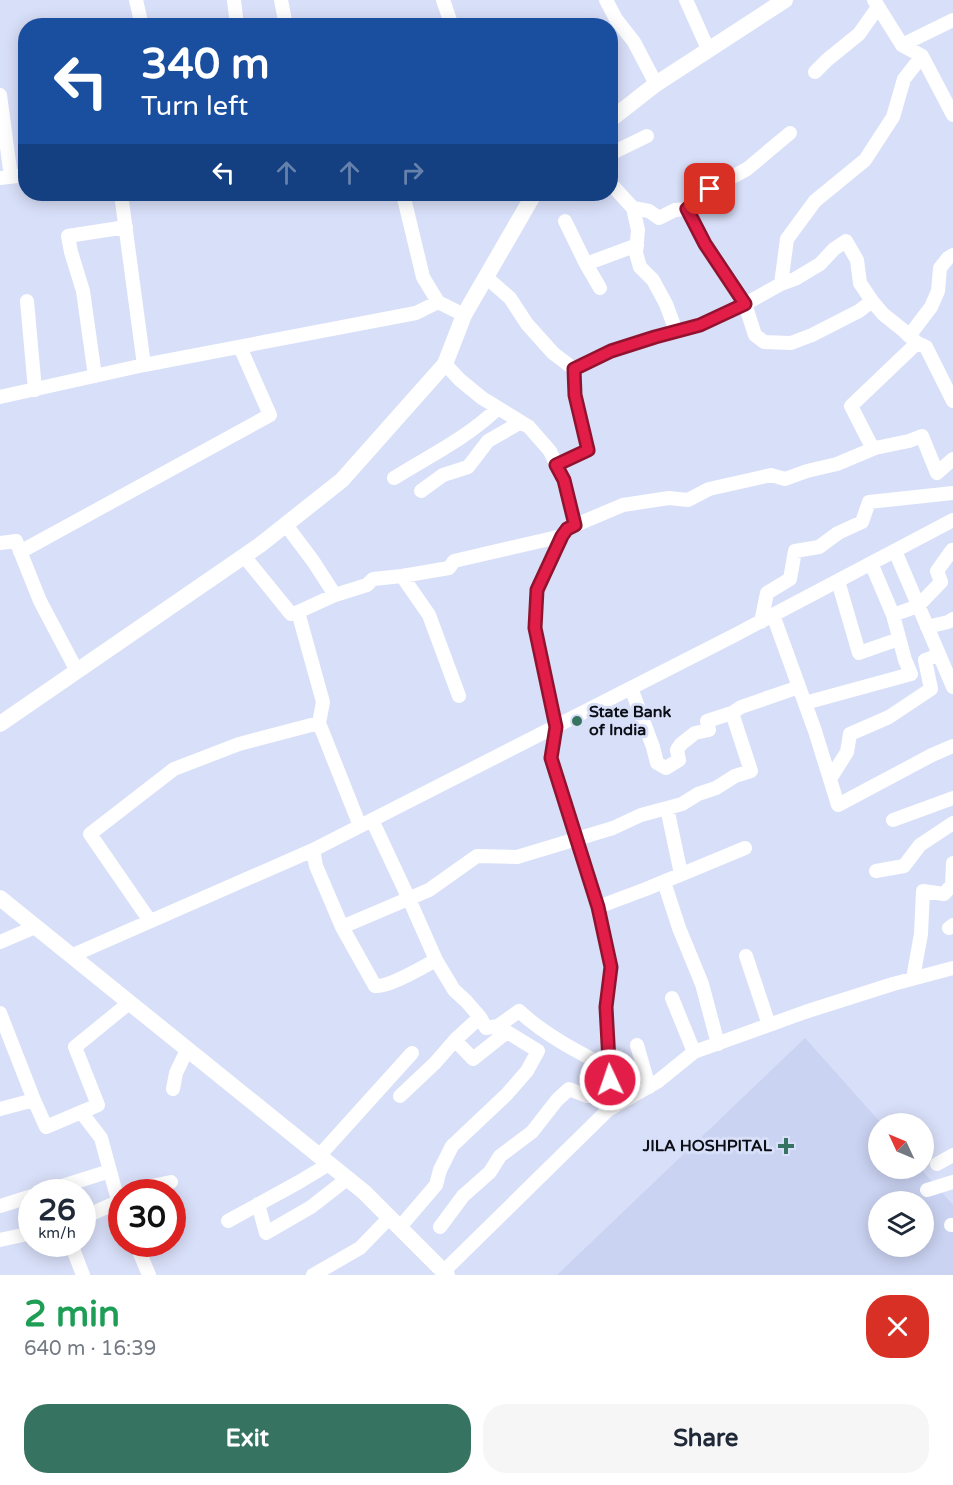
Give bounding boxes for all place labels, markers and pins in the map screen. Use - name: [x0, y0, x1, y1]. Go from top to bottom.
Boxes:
- pin: [684, 163, 735, 214]
- place label: State Bank of India: [589, 702, 671, 740]
- marker: State Bank of India: [570, 714, 584, 728]
- place label: JILA HOSHPITAL: [642, 1136, 773, 1156]
- marker: JILA HOSHPITAL: [777, 1137, 795, 1155]

